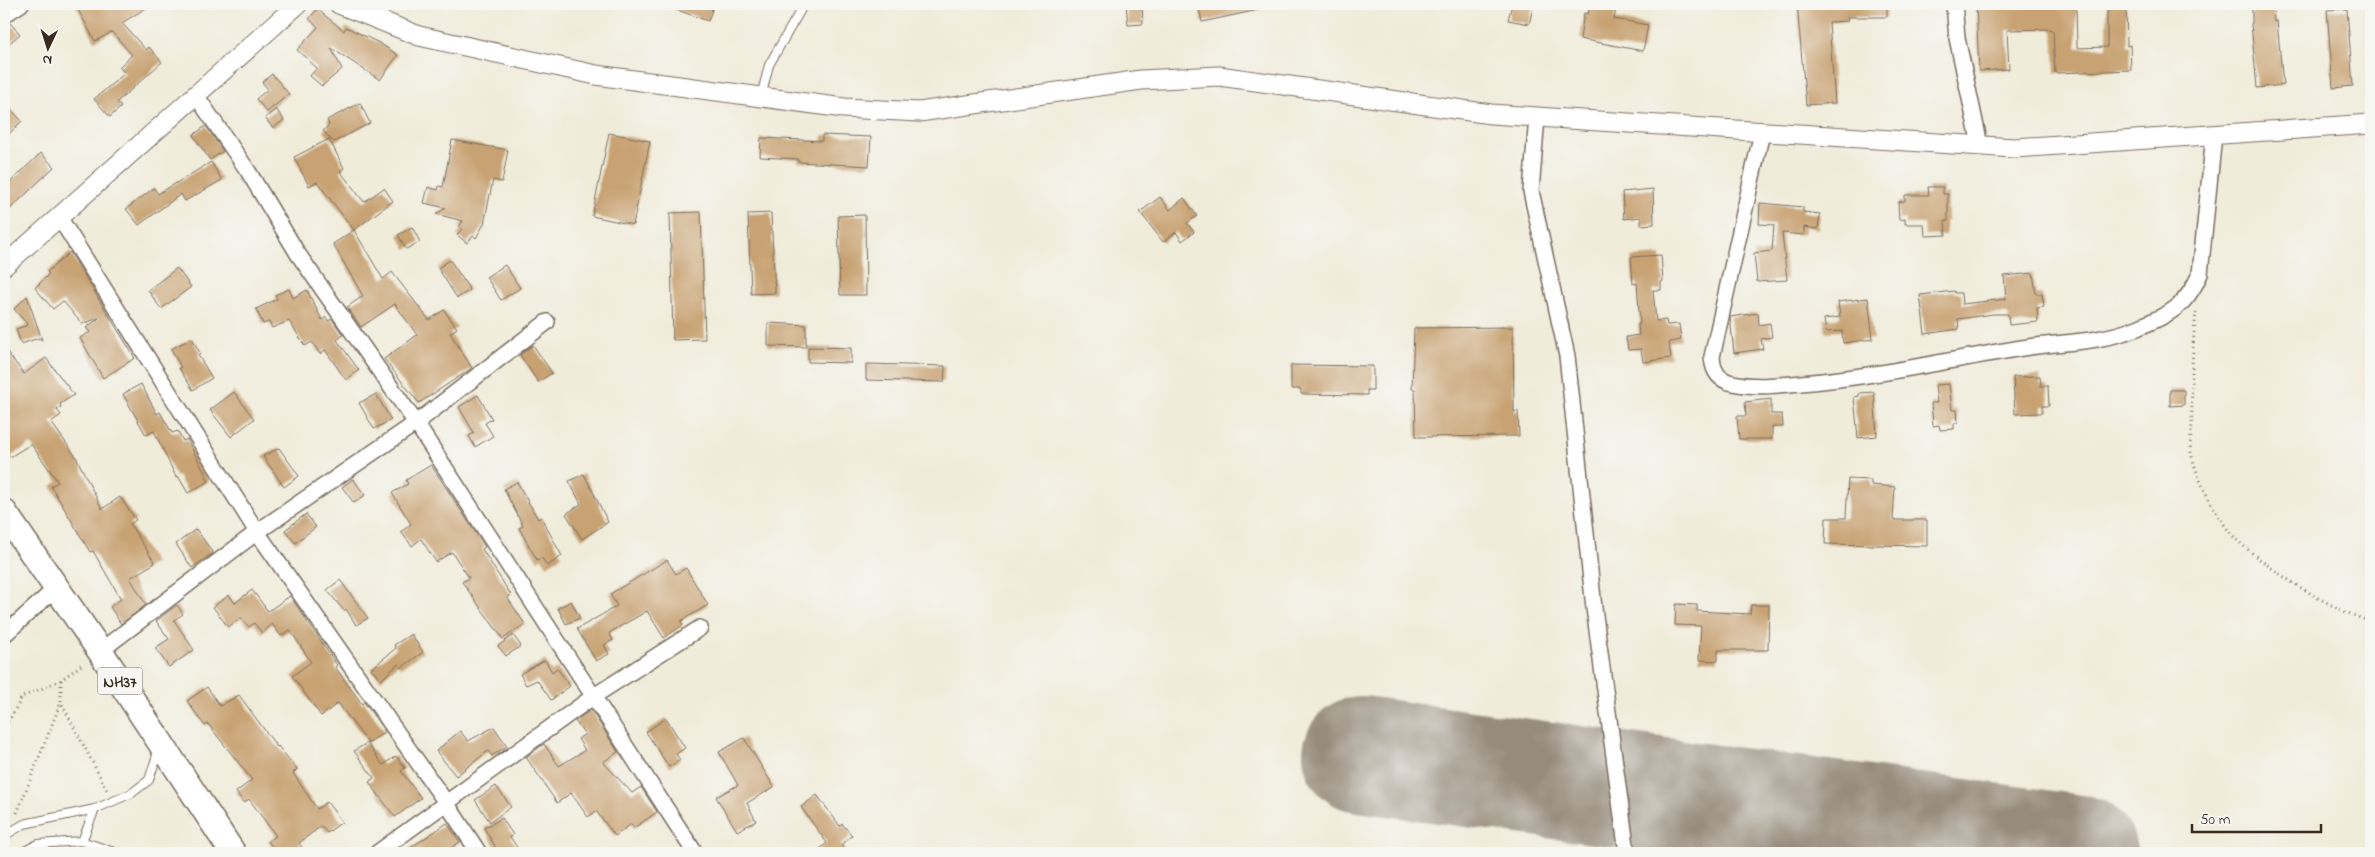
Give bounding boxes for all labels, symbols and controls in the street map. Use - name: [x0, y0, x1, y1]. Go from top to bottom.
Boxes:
- north arrow: [22, 22, 72, 72]
- text: N: [42, 49, 53, 70]
- road number: NH37: [98, 668, 142, 694]
- scale bar: [2192, 802, 2321, 834]
- text: 50 m: [2200, 809, 2231, 831]

